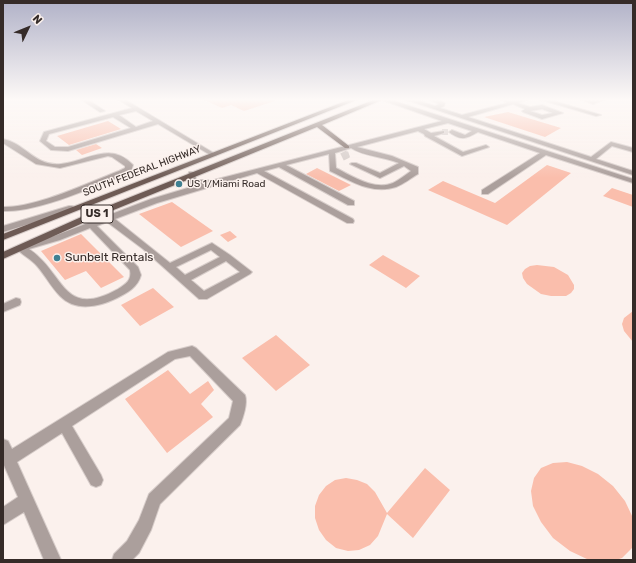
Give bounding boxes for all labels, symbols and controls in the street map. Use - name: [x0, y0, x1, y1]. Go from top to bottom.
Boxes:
- north arrow: [8, 8, 48, 48]
- text: N: [30, 12, 45, 27]
- street label: SOUTH FEDERAL HIGHWAY: [81, 143, 203, 199]
- place label: US 1/Miami Road: [187, 178, 265, 190]
- marker: US 1/Miami Road: [174, 179, 184, 189]
- road number: US 1: [81, 205, 113, 223]
- place label: Sunbelt Rentals: [65, 251, 153, 265]
- marker: Sunbelt Rentals: [52, 253, 62, 263]

